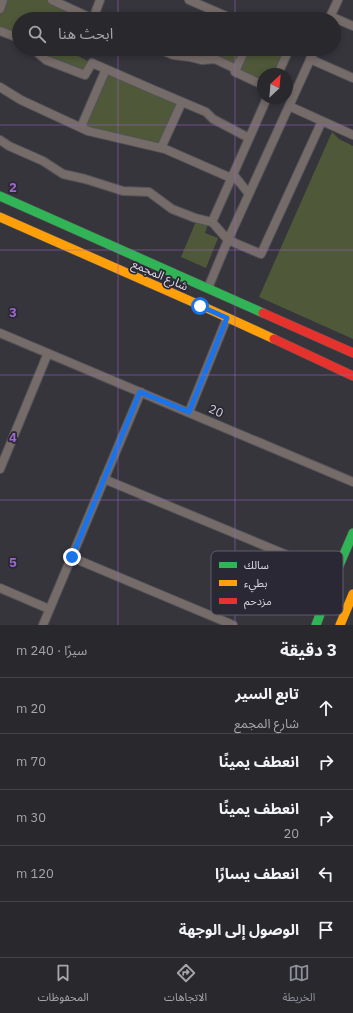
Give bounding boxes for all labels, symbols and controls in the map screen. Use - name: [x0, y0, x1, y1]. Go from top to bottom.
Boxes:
- search box: [12, 12, 341, 56]
- icon: search: [26, 23, 48, 45]
- text: ابحث هنا: [58, 24, 113, 43]
- north arrow: [257, 68, 293, 104]
- text: 2: [9, 179, 17, 196]
- street label: شارع المجمع: [129, 255, 191, 295]
- route start: [191, 297, 209, 315]
- text: 3: [9, 304, 17, 321]
- street label: 20: [207, 401, 226, 420]
- text: 4: [9, 429, 17, 446]
- route end: [63, 548, 81, 566]
- legend: [211, 551, 343, 615]
- text: 5: [9, 554, 17, 571]
- text: سالك: [244, 558, 269, 572]
- text: بطيء: [244, 576, 267, 593]
- text: مزدحم: [244, 594, 272, 610]
- text: 3 دقيقة: [280, 639, 337, 661]
- text: سيرًا · 240 m: [16, 642, 87, 659]
- text: تابع السير: [235, 684, 299, 703]
- icon: ahead: [315, 697, 337, 719]
- text: 20 m: [16, 700, 46, 717]
- text: شارع المجمع: [234, 715, 299, 732]
- icon: right: [315, 751, 337, 773]
- text: انعطف يمينًا: [219, 752, 299, 771]
- text: 70 m: [16, 753, 46, 770]
- text: انعطف يمينًا: [219, 799, 299, 818]
- icon: right: [315, 807, 337, 829]
- text: 30 m: [16, 809, 46, 826]
- text: 20: [283, 825, 299, 842]
- icon: left: [315, 863, 337, 885]
- text: انعطف يسارًا: [215, 864, 299, 883]
- text: 120 m: [16, 865, 54, 882]
- icon: arrive: [315, 919, 337, 941]
- text: الوصول إلى الوجهة: [179, 920, 299, 939]
- tab: المحفوظات: [38, 962, 89, 1009]
- tab: الاتجاهات: [164, 962, 207, 1009]
- tab: الخريطة: [282, 962, 315, 1009]

